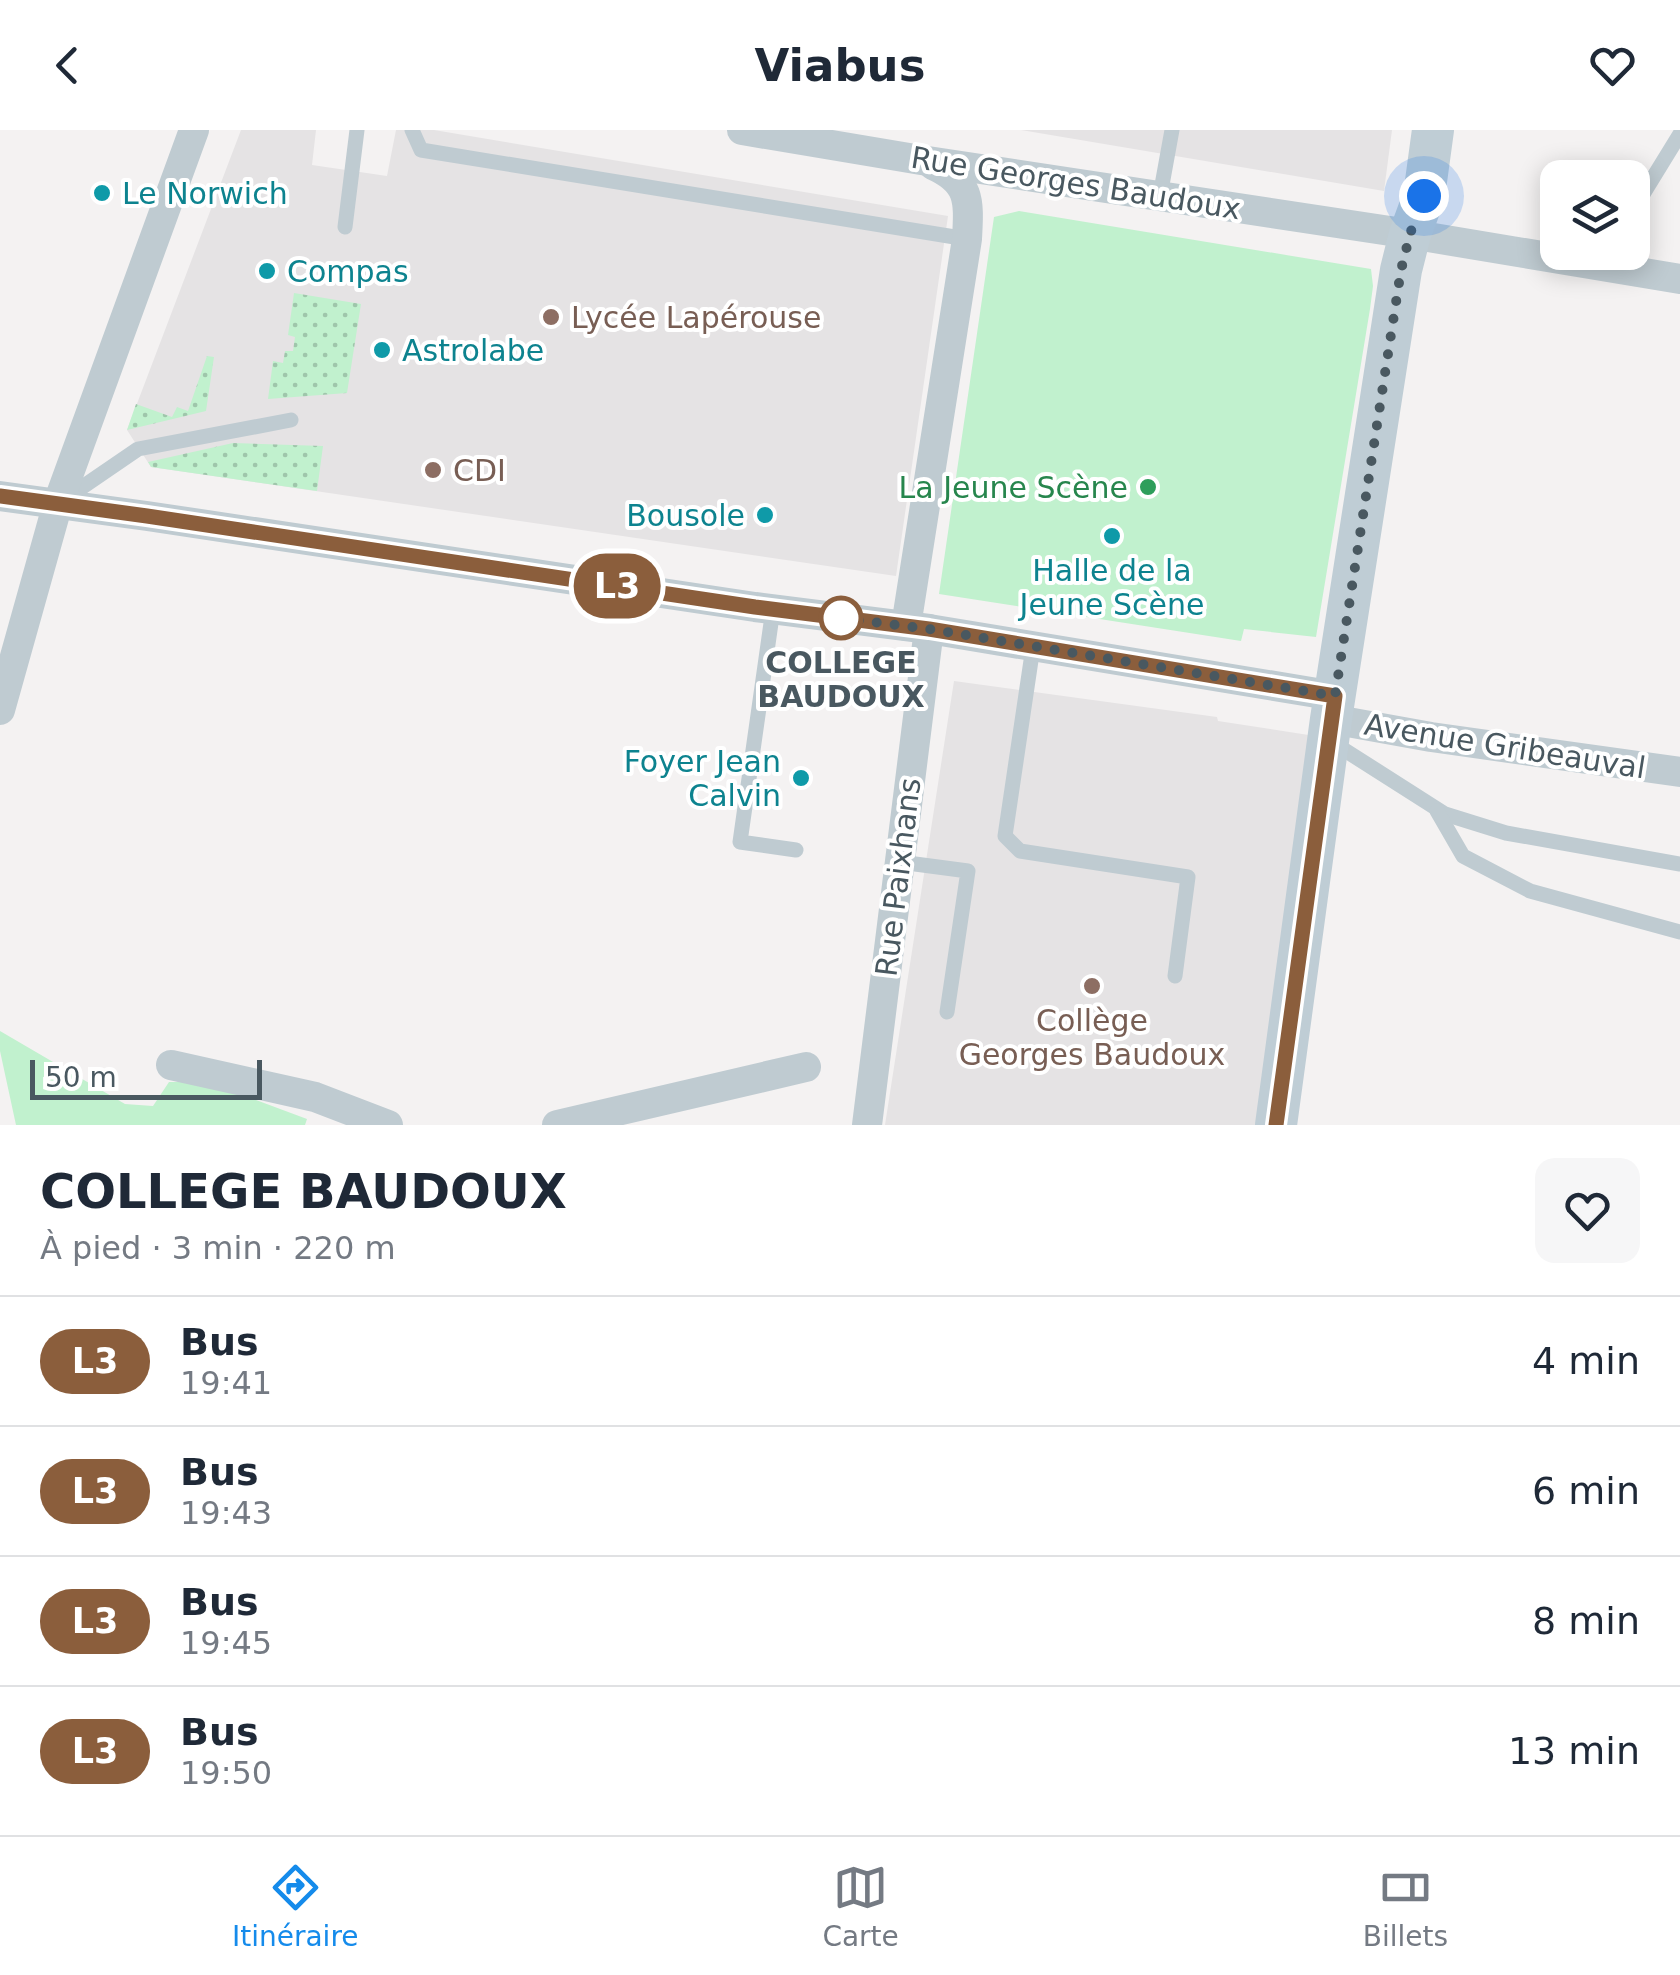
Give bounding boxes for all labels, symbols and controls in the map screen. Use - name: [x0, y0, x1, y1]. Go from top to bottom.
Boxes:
- icon: back: [40, 38, 95, 93]
- icon: heart: [1585, 38, 1640, 93]
- text: Viabus: [755, 39, 925, 92]
- street label: Rue Georges Baudoux: [909, 140, 1243, 226]
- map controls: [1540, 160, 1650, 270]
- button: layers: [1540, 160, 1650, 270]
- your location: [1399, 171, 1449, 221]
- place label: Le Norwich: [122, 176, 288, 211]
- marker: Le Norwich: [91, 182, 113, 204]
- place label: Compas: [287, 254, 409, 289]
- marker: Compas: [256, 260, 278, 282]
- place label: Lycée Lapérouse: [571, 300, 821, 335]
- marker: Lycée Lapérouse: [540, 306, 562, 328]
- place label: Astrolabe: [402, 333, 544, 368]
- marker: Astrolabe: [371, 339, 393, 361]
- place label: CDI: [453, 453, 506, 488]
- marker: CDI: [422, 459, 444, 481]
- place label: La Jeune Scène: [899, 470, 1128, 505]
- marker: La Jeune Scène: [1137, 476, 1159, 498]
- place label: Bousole: [626, 498, 745, 533]
- marker: Bousole: [754, 504, 776, 526]
- marker: Halle de la Jeune Scène: [1101, 525, 1123, 547]
- place label: Halle de la Jeune Scène: [1018, 553, 1204, 622]
- line badge: L3: [572, 554, 662, 618]
- text: L3: [594, 566, 640, 606]
- marker: COLLEGE BAUDOUX: [820, 597, 862, 639]
- place label: COLLEGE BAUDOUX: [757, 645, 925, 714]
- street label: Avenue Gribeauval: [1362, 706, 1648, 786]
- place label: Foyer Jean Calvin: [624, 744, 781, 813]
- marker: Foyer Jean Calvin: [790, 767, 812, 789]
- street label: Rue Paixhans: [868, 776, 928, 978]
- marker: Collège Georges Baudoux: [1081, 975, 1103, 997]
- place label: Collège Georges Baudoux: [959, 1003, 1225, 1072]
- scale bar: [30, 1055, 262, 1100]
- text: 50 m: [45, 1061, 117, 1094]
- button: heart: [1535, 1158, 1640, 1263]
- text: COLLEGE BAUDOUX: [40, 1163, 567, 1219]
- text: À pied · 3 min · 220 m: [40, 1229, 396, 1267]
- text: Bus: [180, 1320, 259, 1364]
- text: 4 min: [1532, 1339, 1640, 1383]
- text: L3: [72, 1341, 118, 1381]
- text: 19:41: [180, 1364, 272, 1402]
- text: Bus: [180, 1450, 259, 1494]
- text: 6 min: [1532, 1469, 1640, 1513]
- text: L3: [72, 1471, 118, 1511]
- text: 19:43: [180, 1494, 272, 1532]
- text: Bus: [180, 1580, 259, 1624]
- text: 8 min: [1532, 1599, 1640, 1643]
- text: L3: [72, 1601, 118, 1641]
- text: 19:45: [180, 1624, 272, 1662]
- text: Bus: [180, 1710, 259, 1754]
- text: 13 min: [1508, 1729, 1640, 1773]
- text: L3: [72, 1731, 118, 1771]
- text: 19:50: [180, 1754, 272, 1792]
- tab: Itinéraire: [232, 1860, 359, 1953]
- tab: Carte: [822, 1860, 899, 1953]
- tab: Billets: [1363, 1860, 1448, 1953]

